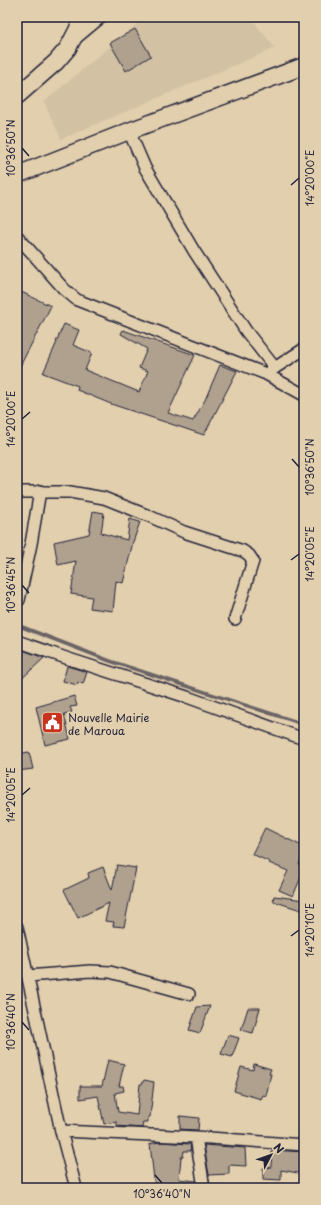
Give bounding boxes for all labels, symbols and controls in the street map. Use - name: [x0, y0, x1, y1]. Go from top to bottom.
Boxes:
- text: 10°36'50"N: [3, 119, 18, 177]
- text: 14°20'00"E: [302, 150, 317, 206]
- text: 14°20'00"E: [3, 391, 18, 447]
- text: 10°36'50"N: [302, 438, 317, 496]
- text: 14°20'05"E: [302, 526, 317, 582]
- text: 10°36'45"N: [3, 557, 18, 613]
- place label: Nouvelle Mairie de Maroua: [68, 709, 150, 739]
- public building icon: Nouvelle Mairie de Maroua: [40, 710, 66, 736]
- text: 14°20'05"E: [3, 767, 18, 823]
- text: 14°20'10"E: [302, 903, 317, 957]
- text: 10°36'40"N: [3, 993, 18, 1051]
- north arrow: [251, 1135, 291, 1175]
- text: N: [270, 1139, 288, 1157]
- text: 10°36'40"N: [133, 1186, 191, 1201]

